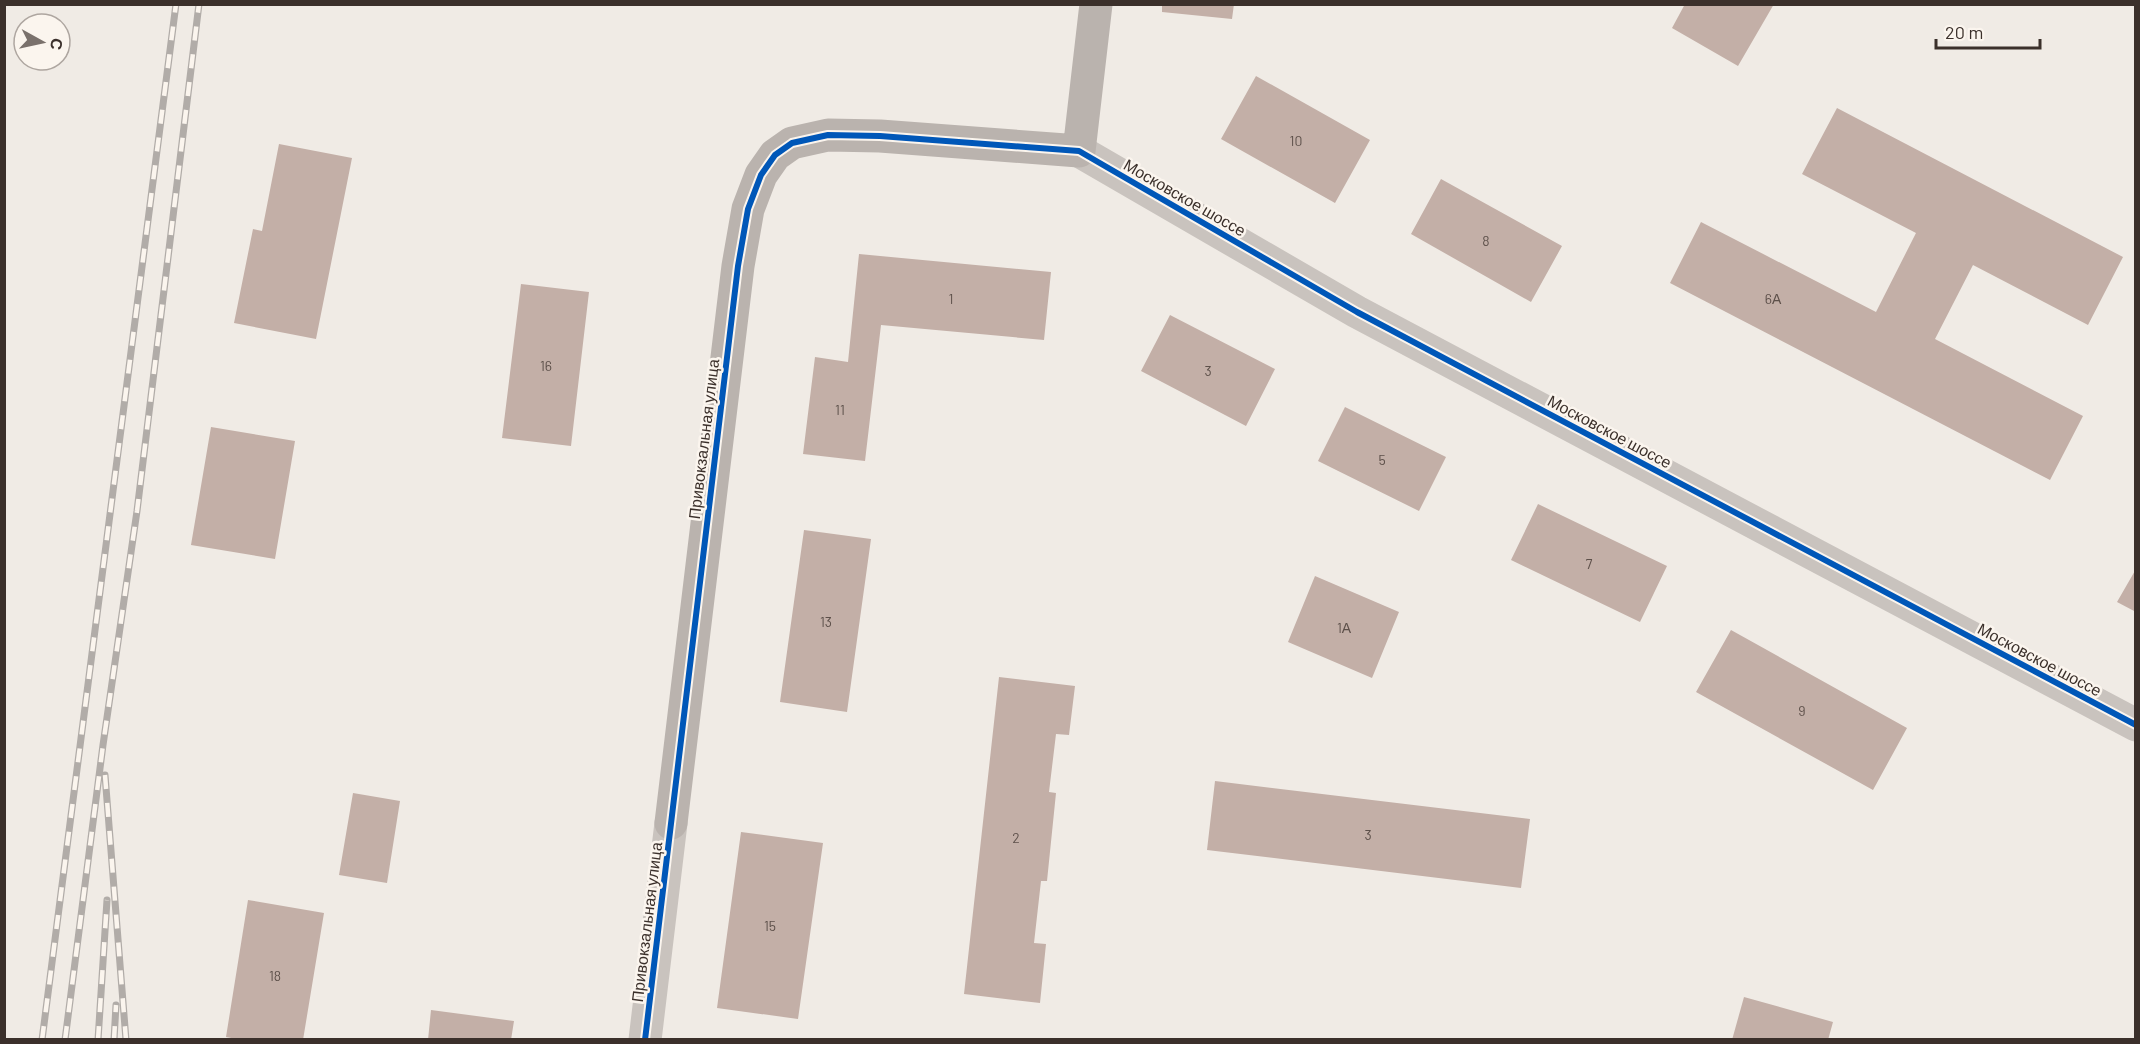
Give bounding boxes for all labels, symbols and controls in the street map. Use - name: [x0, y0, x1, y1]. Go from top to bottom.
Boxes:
- north arrow: [12, 12, 72, 72]
- scale bar: [1936, 12, 2040, 50]
- text: 20 m: [1945, 21, 1983, 43]
- text: С: [47, 37, 68, 52]
- house number: 10: [1290, 132, 1302, 149]
- street label: Московское шоссе: [1121, 154, 1249, 240]
- house number: 8: [1482, 232, 1490, 249]
- house number: 1: [949, 290, 953, 307]
- house number: 6А: [1765, 290, 1782, 307]
- house number: 16: [540, 357, 552, 374]
- street label: Привокзальная улица: [684, 358, 722, 520]
- house number: 3: [1204, 362, 1212, 379]
- street label: Московское шоссе: [1545, 390, 1675, 472]
- house number: 11: [835, 401, 845, 418]
- house number: 5: [1378, 451, 1386, 468]
- house number: 7: [1586, 555, 1593, 572]
- house number: 13: [820, 613, 832, 630]
- street label: Московское шоссе: [1975, 618, 2105, 700]
- house number: 1А: [1337, 619, 1352, 636]
- house number: 9: [1798, 702, 1806, 719]
- house number: 3: [1364, 826, 1372, 843]
- house number: 2: [1012, 829, 1020, 846]
- street label: Привокзальная улица: [627, 841, 665, 1003]
- house number: 15: [764, 917, 776, 934]
- house number: 18: [269, 967, 281, 984]

